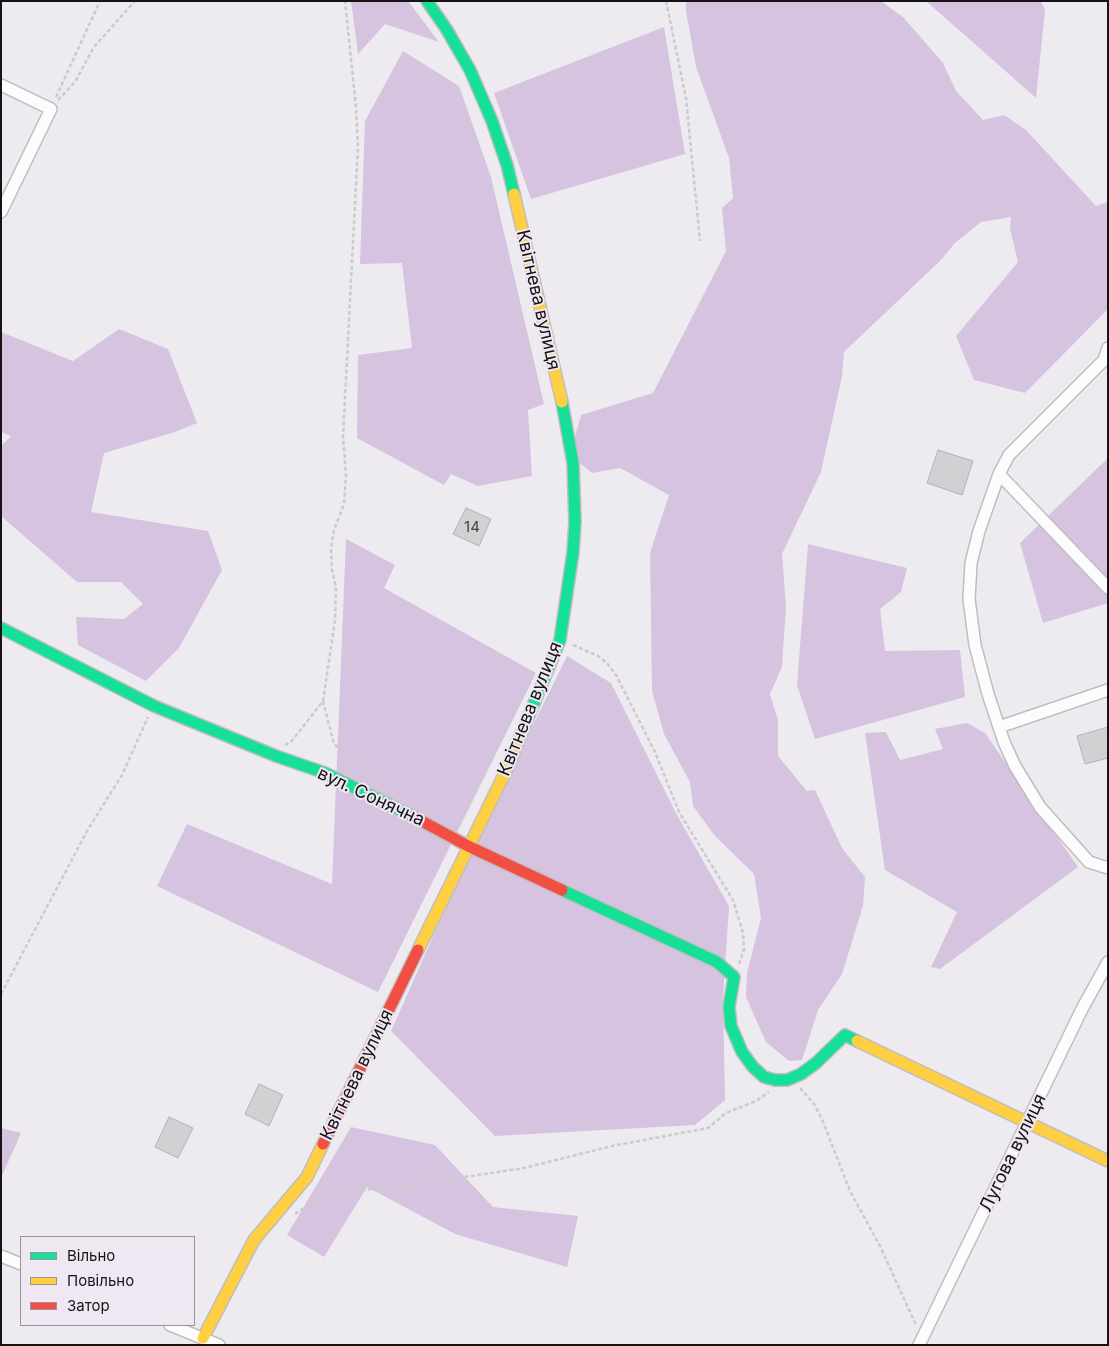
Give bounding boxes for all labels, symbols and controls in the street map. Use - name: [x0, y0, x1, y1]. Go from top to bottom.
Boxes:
- street label: Квітнева вулиця: [511, 228, 565, 372]
- house number: 14: [464, 518, 480, 536]
- street label: Квітнева вулиця: [493, 639, 567, 779]
- street label: вул. Сонячна: [314, 763, 428, 831]
- street label: Квітнева вулиця: [316, 1006, 398, 1144]
- street label: Лугова вулиця: [975, 1091, 1051, 1215]
- legend: [20, 1236, 195, 1326]
- text: Вільно: [67, 1246, 115, 1265]
- text: Повільно: [67, 1271, 134, 1290]
- text: Затор: [67, 1296, 110, 1315]

